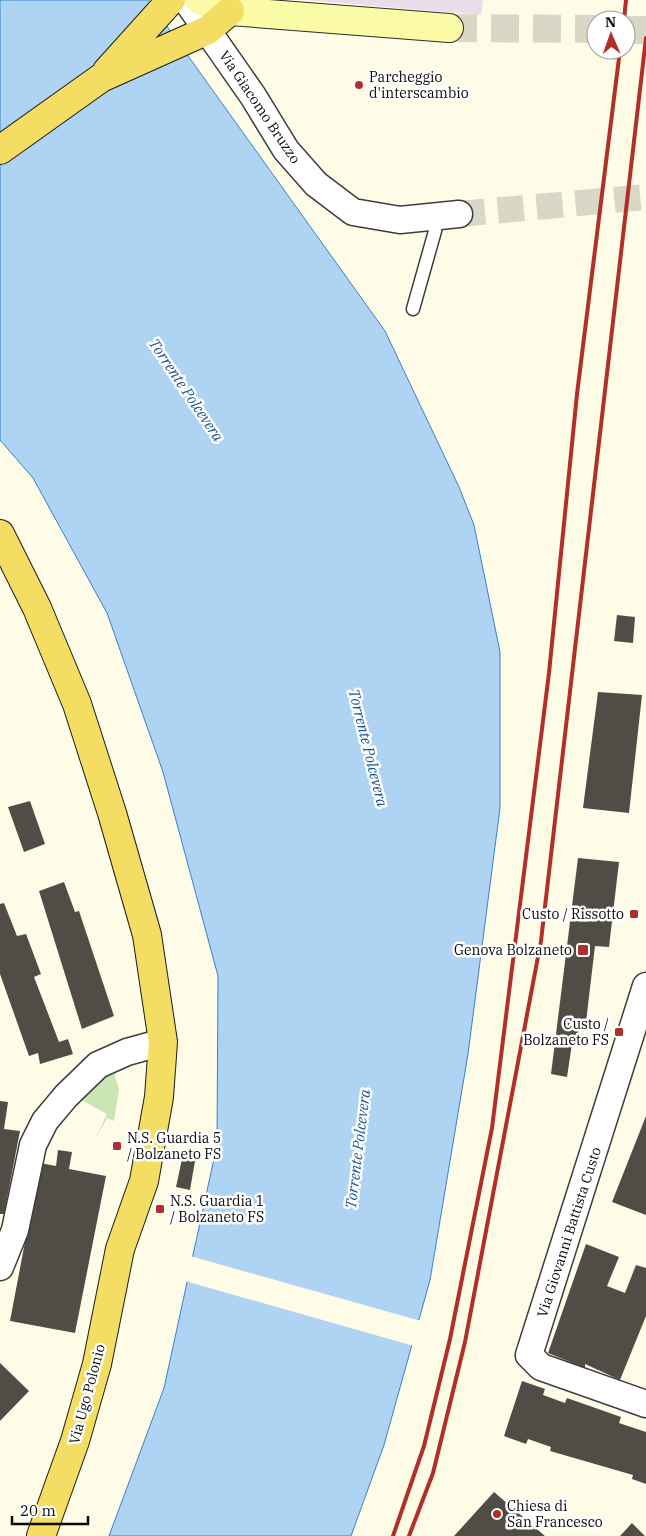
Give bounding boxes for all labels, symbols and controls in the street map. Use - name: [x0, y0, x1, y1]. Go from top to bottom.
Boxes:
- north arrow: [586, 10, 636, 60]
- text: N: [605, 13, 616, 31]
- street label: Via Giacomo Bruzzo: [216, 47, 305, 167]
- place label: Parcheggio d'interscambio: [369, 68, 469, 102]
- marker: Parcheggio d'interscambio: [353, 79, 365, 91]
- water label: Torrente Polcevera: [145, 335, 228, 446]
- water label: Torrente Polcevera: [345, 687, 392, 809]
- place label: Custo / Rissotto: [522, 905, 624, 923]
- marker: Custo / Rissotto: [628, 908, 640, 920]
- place label: Genova Bolzaneto: [454, 941, 572, 959]
- marker: Genova Bolzaneto: [576, 943, 590, 957]
- place label: Custo / Bolzaneto FS: [523, 1015, 609, 1049]
- marker: Custo / Bolzaneto FS: [613, 1026, 625, 1038]
- water label: Torrente Polcevera: [341, 1087, 374, 1210]
- place label: N.S. Guardia 5 / Bolzaneto FS: [127, 1129, 221, 1163]
- marker: N.S. Guardia 5 / Bolzaneto FS: [111, 1140, 123, 1152]
- street label: Via Giovanni Battista Custo: [533, 1144, 605, 1319]
- place label: N.S. Guardia 1 / Bolzaneto FS: [170, 1192, 264, 1226]
- marker: N.S. Guardia 1 / Bolzaneto FS: [154, 1203, 166, 1215]
- street label: Via Ugo Polonio: [65, 1342, 109, 1446]
- scale bar: [12, 1494, 89, 1526]
- place label: Chiesa di San Francesco: [507, 1497, 603, 1531]
- text: 20 m: [20, 1501, 56, 1520]
- marker: Chiesa di San Francesco: [491, 1508, 503, 1520]

